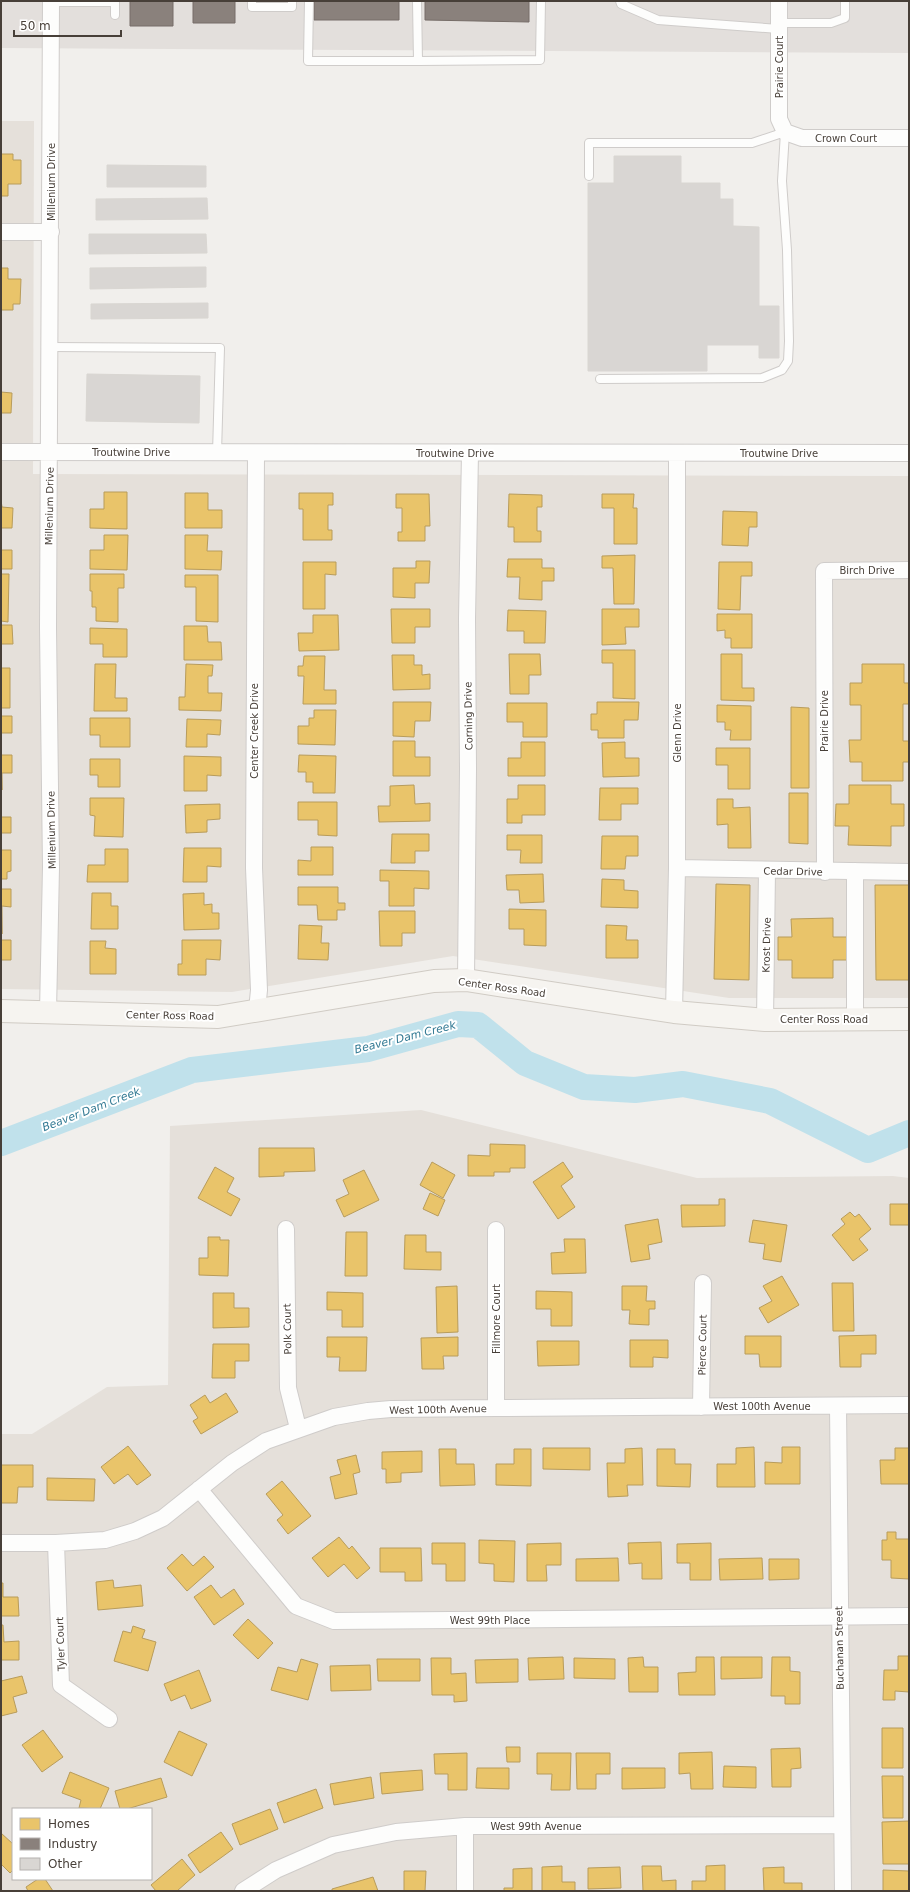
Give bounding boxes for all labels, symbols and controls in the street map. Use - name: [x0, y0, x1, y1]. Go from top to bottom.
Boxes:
- scale bar: [14, 12, 121, 38]
- text: 50 m: [20, 19, 51, 33]
- street label: Prairie Court: [774, 36, 785, 98]
- street label: Crown Court: [815, 133, 877, 144]
- street label: Millenium Drive: [46, 143, 57, 221]
- street label: Troutwine Drive: [91, 447, 170, 458]
- street label: Troutwine Drive: [415, 448, 494, 459]
- street label: Troutwine Drive: [739, 448, 818, 459]
- street label: Millenium Drive: [43, 467, 56, 545]
- street label: Birch Drive: [839, 565, 895, 576]
- street label: Corning Drive: [462, 682, 475, 750]
- street label: Center Creek Drive: [249, 683, 260, 779]
- street label: Prairie Drive: [819, 690, 830, 752]
- street label: Glenn Drive: [672, 703, 683, 763]
- street label: Millenium Drive: [45, 791, 58, 869]
- street label: Cedar Drive: [763, 865, 823, 878]
- street label: Krost Drive: [761, 917, 772, 973]
- street label: Center Ross Road: [458, 976, 546, 999]
- street label: Center Ross Road: [126, 1009, 214, 1022]
- street label: Center Ross Road: [780, 1014, 868, 1025]
- water label: Beaver Dam Creek: [353, 1018, 458, 1056]
- water label: Beaver Dam Creek: [40, 1085, 143, 1134]
- street label: Fillmore Court: [491, 1284, 502, 1354]
- street label: Polk Court: [282, 1303, 293, 1355]
- street label: Pierce Court: [696, 1314, 709, 1376]
- street label: West 100th Avenue: [713, 1401, 811, 1412]
- street label: West 100th Avenue: [389, 1403, 487, 1416]
- street label: Buchanan Street: [833, 1606, 846, 1690]
- street label: West 99th Place: [450, 1615, 530, 1626]
- street label: Tyler Court: [54, 1617, 67, 1672]
- legend: [12, 1808, 152, 1880]
- text: Homes: [48, 1817, 90, 1831]
- street label: West 99th Avenue: [490, 1821, 582, 1832]
- text: Industry: [48, 1837, 97, 1851]
- text: Other: [48, 1857, 82, 1871]

